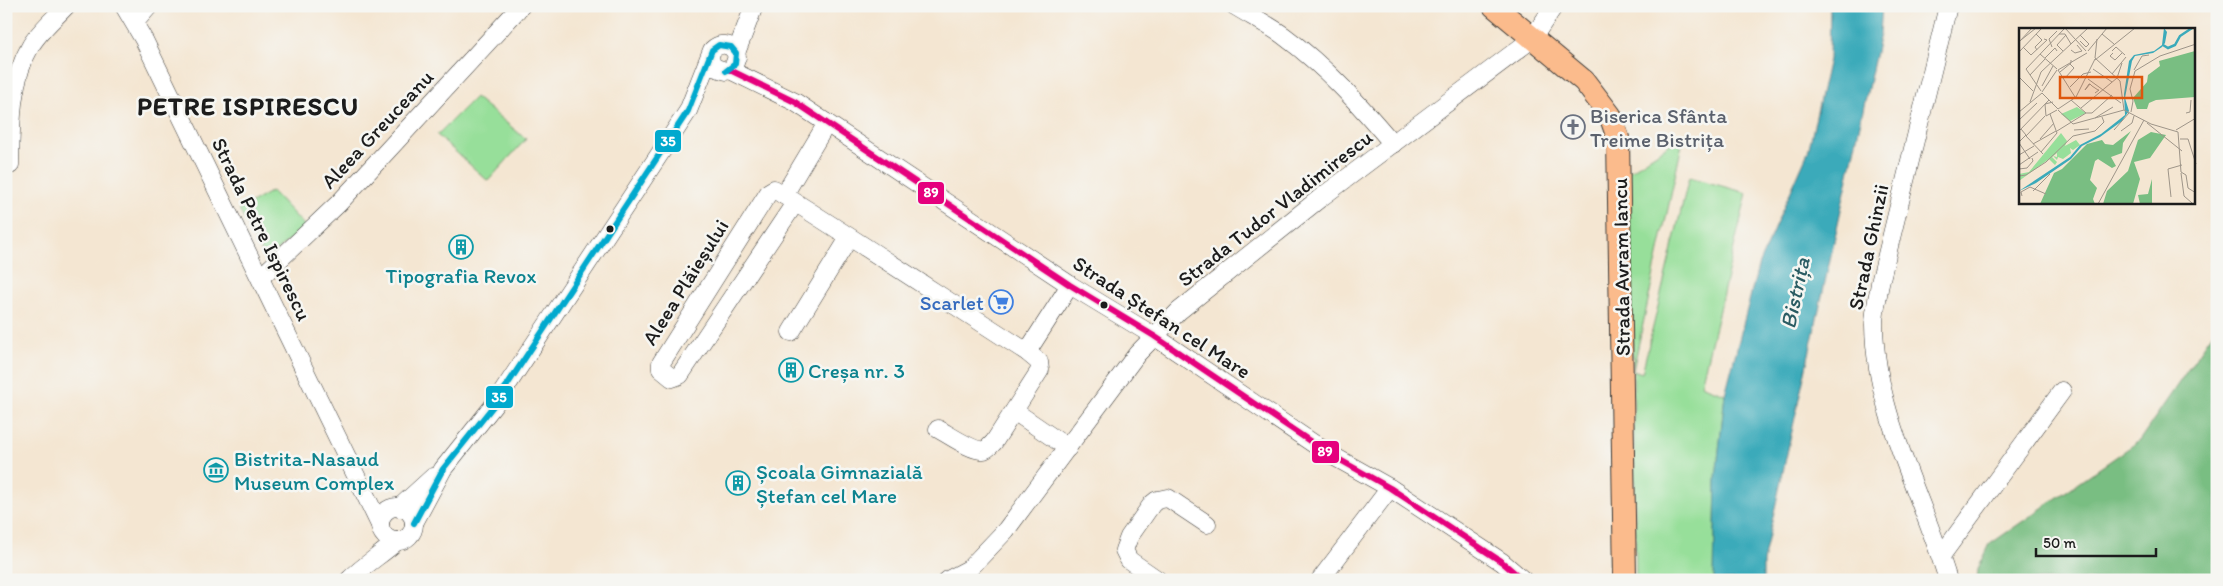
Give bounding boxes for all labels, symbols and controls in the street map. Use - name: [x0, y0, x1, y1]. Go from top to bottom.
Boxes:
- inset map: [2019, 28, 2196, 204]
- street label: Aleea Greuceanu: [316, 64, 438, 194]
- district label: PETRE ISPIRESCU: [137, 90, 359, 122]
- place label: Biserica Sfânta Treime Bistrița: [1590, 103, 1727, 152]
- church icon: Biserica Sfânta Treime Bistrița: [1560, 114, 1586, 140]
- street label: Strada Tudor Vladimirescu: [1173, 124, 1378, 292]
- line badge: 35: [654, 129, 682, 153]
- street label: Strada Petre Ispirescu: [207, 133, 317, 325]
- text: 35: [661, 133, 676, 150]
- street label: Strada Avram Iancu: [1607, 178, 1635, 356]
- line badge: 89: [917, 181, 945, 205]
- street label: Strada Ghinzii: [1842, 182, 1894, 312]
- text: 89: [924, 184, 939, 201]
- street label: Aleea Plăieșului: [636, 215, 734, 349]
- unlabelled marker: [605, 224, 615, 234]
- building icon: Tipografia Revox: [448, 234, 474, 260]
- street label: Strada Ștefan cel Mare: [1069, 250, 1255, 384]
- water label: Bistrița: [1774, 254, 1816, 331]
- place label: Tipografia Revox: [386, 263, 536, 288]
- supermarket icon: Scarlet: [988, 289, 1014, 315]
- place label: Scarlet: [920, 290, 984, 315]
- unlabelled marker: [1099, 300, 1109, 310]
- building icon: Creșa nr. 3: [778, 357, 804, 383]
- place label: Creșa nr. 3: [808, 358, 905, 383]
- line badge: 35: [485, 385, 514, 409]
- text: 35: [492, 389, 507, 406]
- line badge: 89: [1311, 440, 1340, 464]
- text: 89: [1318, 443, 1333, 460]
- place label: Bistrita-Nasaud Museum Complex: [234, 446, 395, 495]
- museum icon: Bistrita-Nasaud Museum Complex: [203, 457, 229, 483]
- place label: Școala Gimnazială Ștefan cel Mare: [756, 459, 923, 508]
- building icon: Școala Gimnazială Ștefan cel Mare: [725, 470, 751, 496]
- scale bar: [2036, 526, 2156, 558]
- text: 50 m: [2043, 534, 2076, 552]

